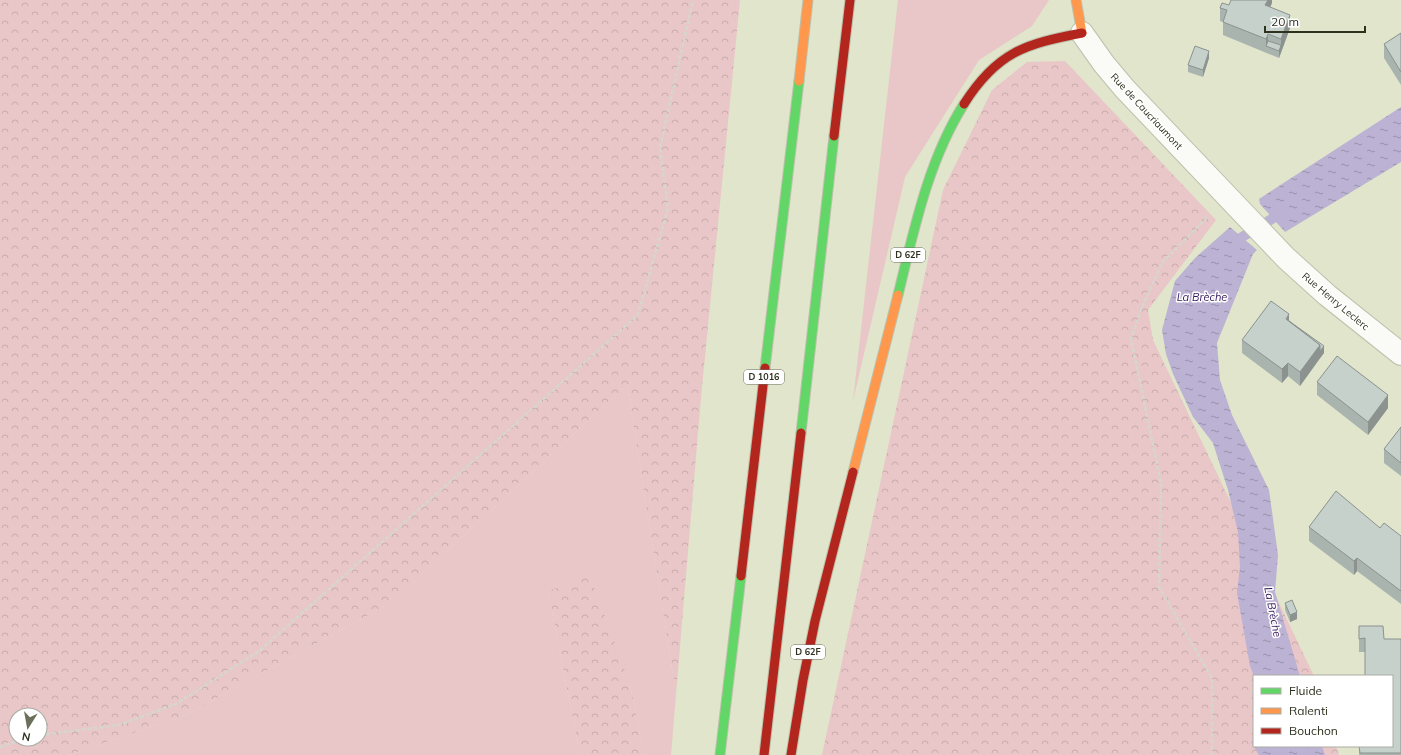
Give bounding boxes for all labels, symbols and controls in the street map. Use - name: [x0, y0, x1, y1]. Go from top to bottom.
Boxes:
- scale bar: [1265, 8, 1365, 34]
- text: 20 m: [1271, 14, 1299, 29]
- street label: Rue de Caucriaumont: [1108, 70, 1186, 153]
- road number: D 62F: [891, 248, 925, 262]
- street label: Rue Henry Leclerc: [1299, 270, 1372, 333]
- water label: La Brèche: [1177, 290, 1227, 304]
- road number: D 1016: [744, 370, 784, 384]
- water label: La Brèche: [1261, 586, 1285, 638]
- road number: D 62F: [791, 645, 825, 659]
- legend: [1253, 675, 1393, 747]
- text: Fluide: [1289, 683, 1322, 698]
- text: Ralenti: [1289, 703, 1328, 718]
- north arrow: [8, 707, 48, 747]
- text: Bouchon: [1289, 723, 1338, 738]
- text: N: [21, 729, 32, 744]

